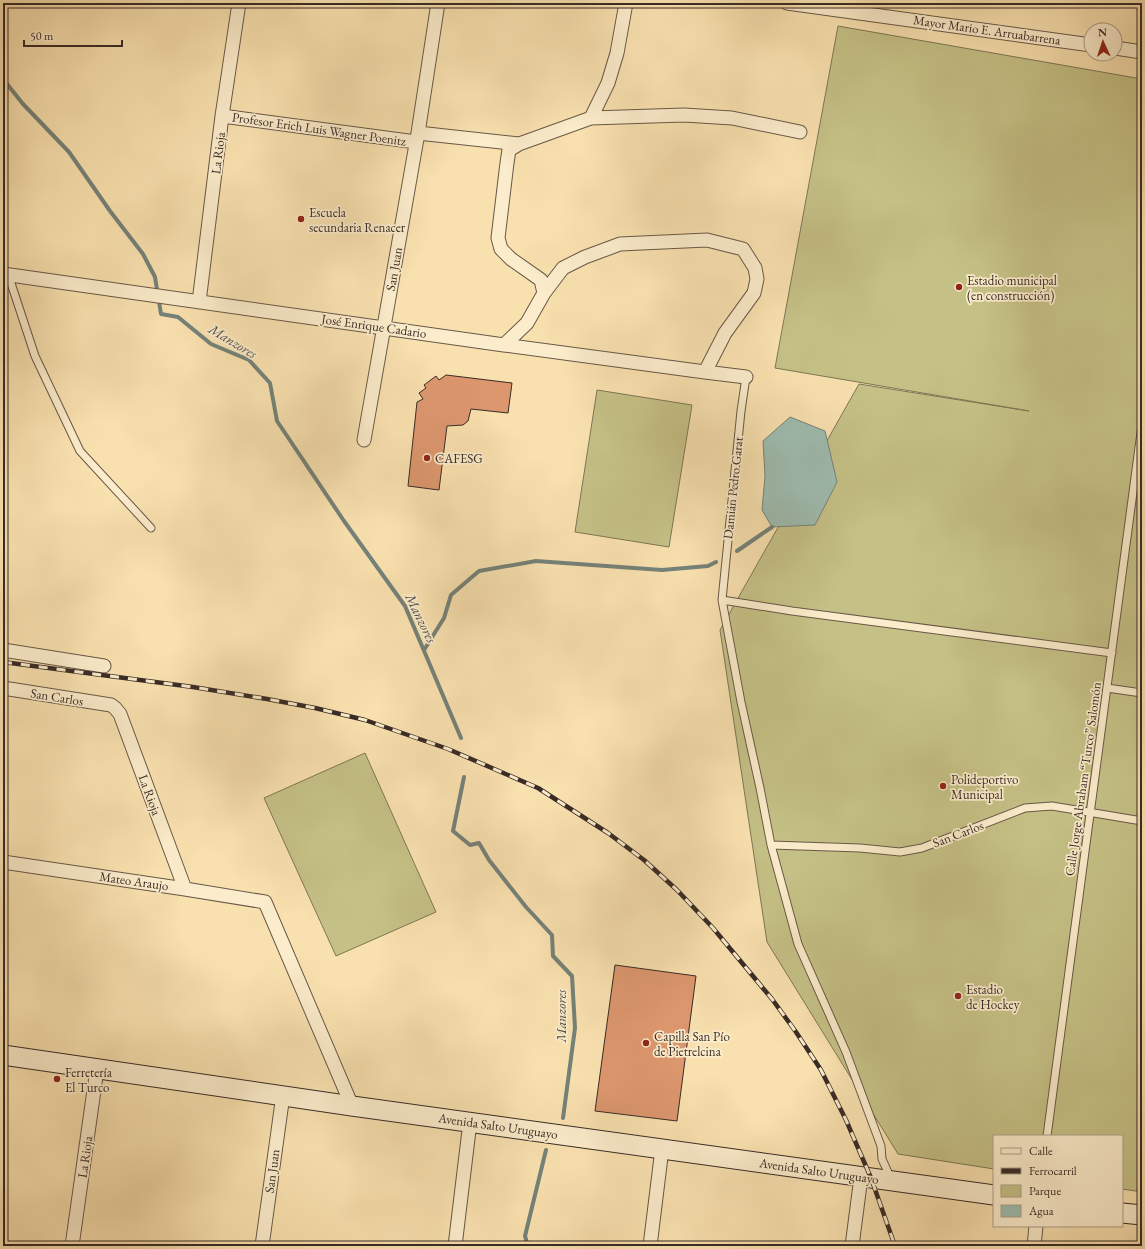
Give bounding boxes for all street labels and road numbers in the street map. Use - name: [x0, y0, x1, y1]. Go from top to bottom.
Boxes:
- street label: Mayor Mario E. Arruabarrena: [912, 11, 1063, 49]
- street label: Profesor Erich Luis Wagner Poenitz: [231, 108, 407, 150]
- street label: La Rioja: [207, 130, 229, 175]
- street label: San Juan: [382, 246, 406, 292]
- street label: José Enrique Cadario: [319, 310, 428, 342]
- street label: Damián Pedro Garat: [719, 436, 747, 540]
- street label: Calle Jorge Abraham “Turco” Salomón: [1061, 681, 1105, 877]
- street label: San Carlos: [29, 684, 85, 710]
- street label: La Rioja: [135, 772, 166, 819]
- street label: San Carlos: [930, 817, 986, 851]
- street label: Mateo Araujo: [98, 868, 170, 894]
- street label: Avenida Salto Uruguayo: [436, 1109, 559, 1143]
- street label: La Rioja: [74, 1134, 96, 1179]
- street label: San Juan: [261, 1148, 283, 1194]
- street label: Avenida Salto Uruguayo: [757, 1154, 880, 1188]

